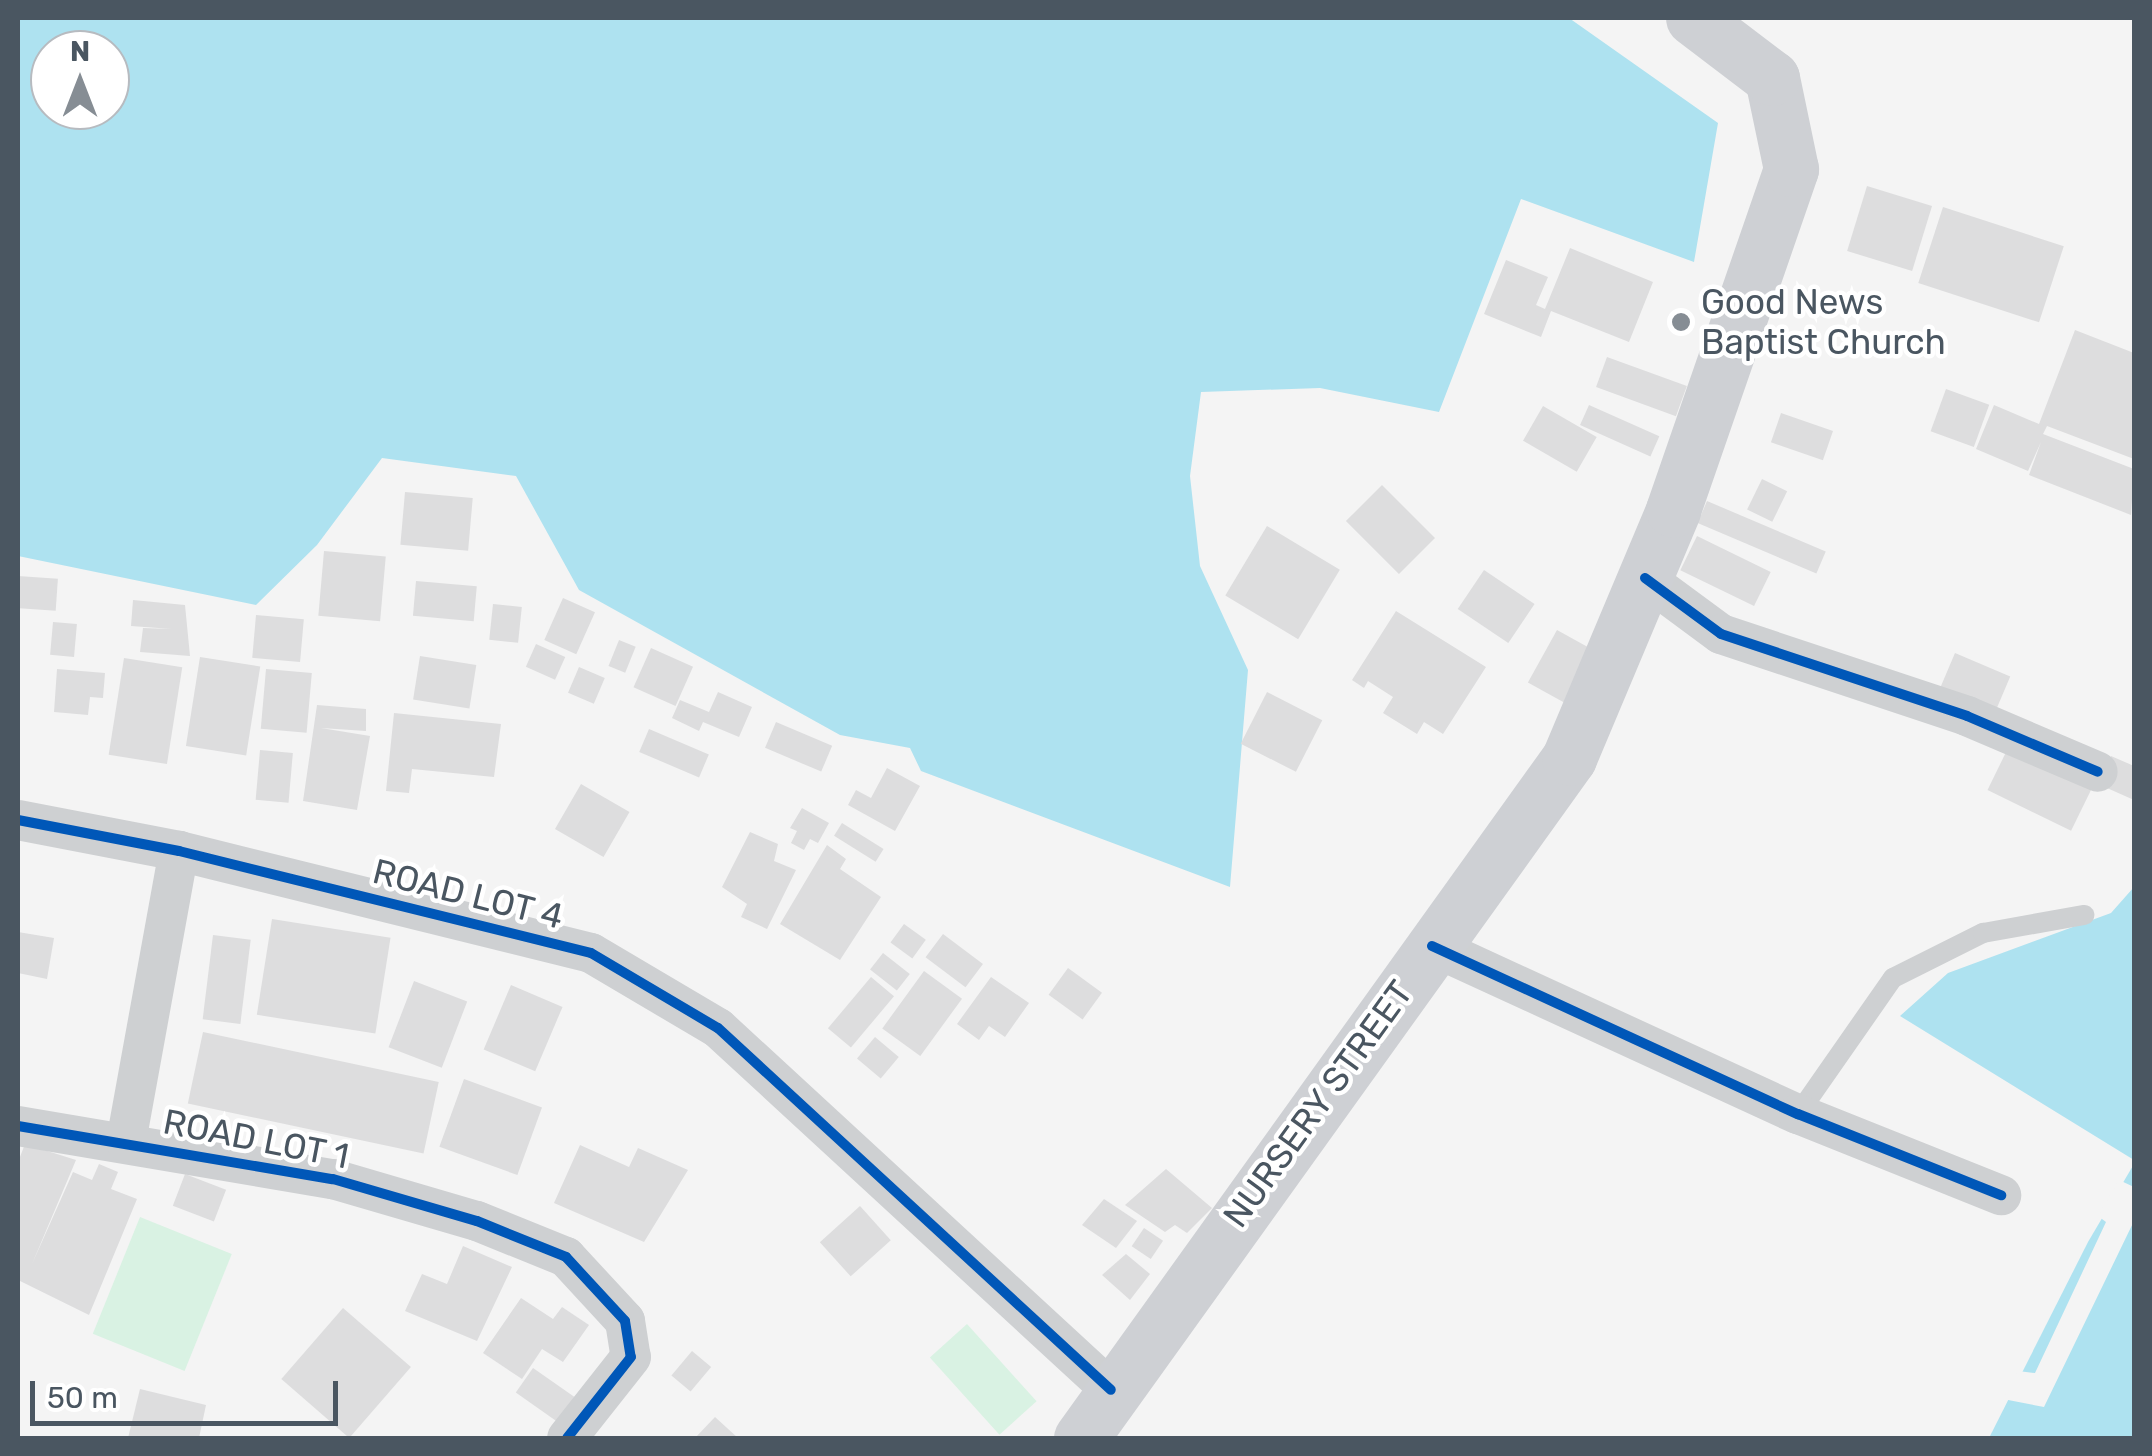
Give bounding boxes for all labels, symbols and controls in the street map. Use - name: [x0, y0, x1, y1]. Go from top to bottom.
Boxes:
- north arrow: [30, 30, 130, 130]
- text: N: [70, 35, 90, 68]
- place label: Good News Baptist Church: [1701, 281, 1946, 363]
- marker: Good News Baptist Church: [1670, 311, 1692, 333]
- street label: ROAD LOT 4: [368, 850, 568, 938]
- street label: NURSERY STREET: [1214, 972, 1422, 1236]
- street label: ROAD LOT 1: [159, 1100, 353, 1178]
- scale bar: [35, 1361, 342, 1423]
- text: 50 m: [47, 1380, 118, 1416]

